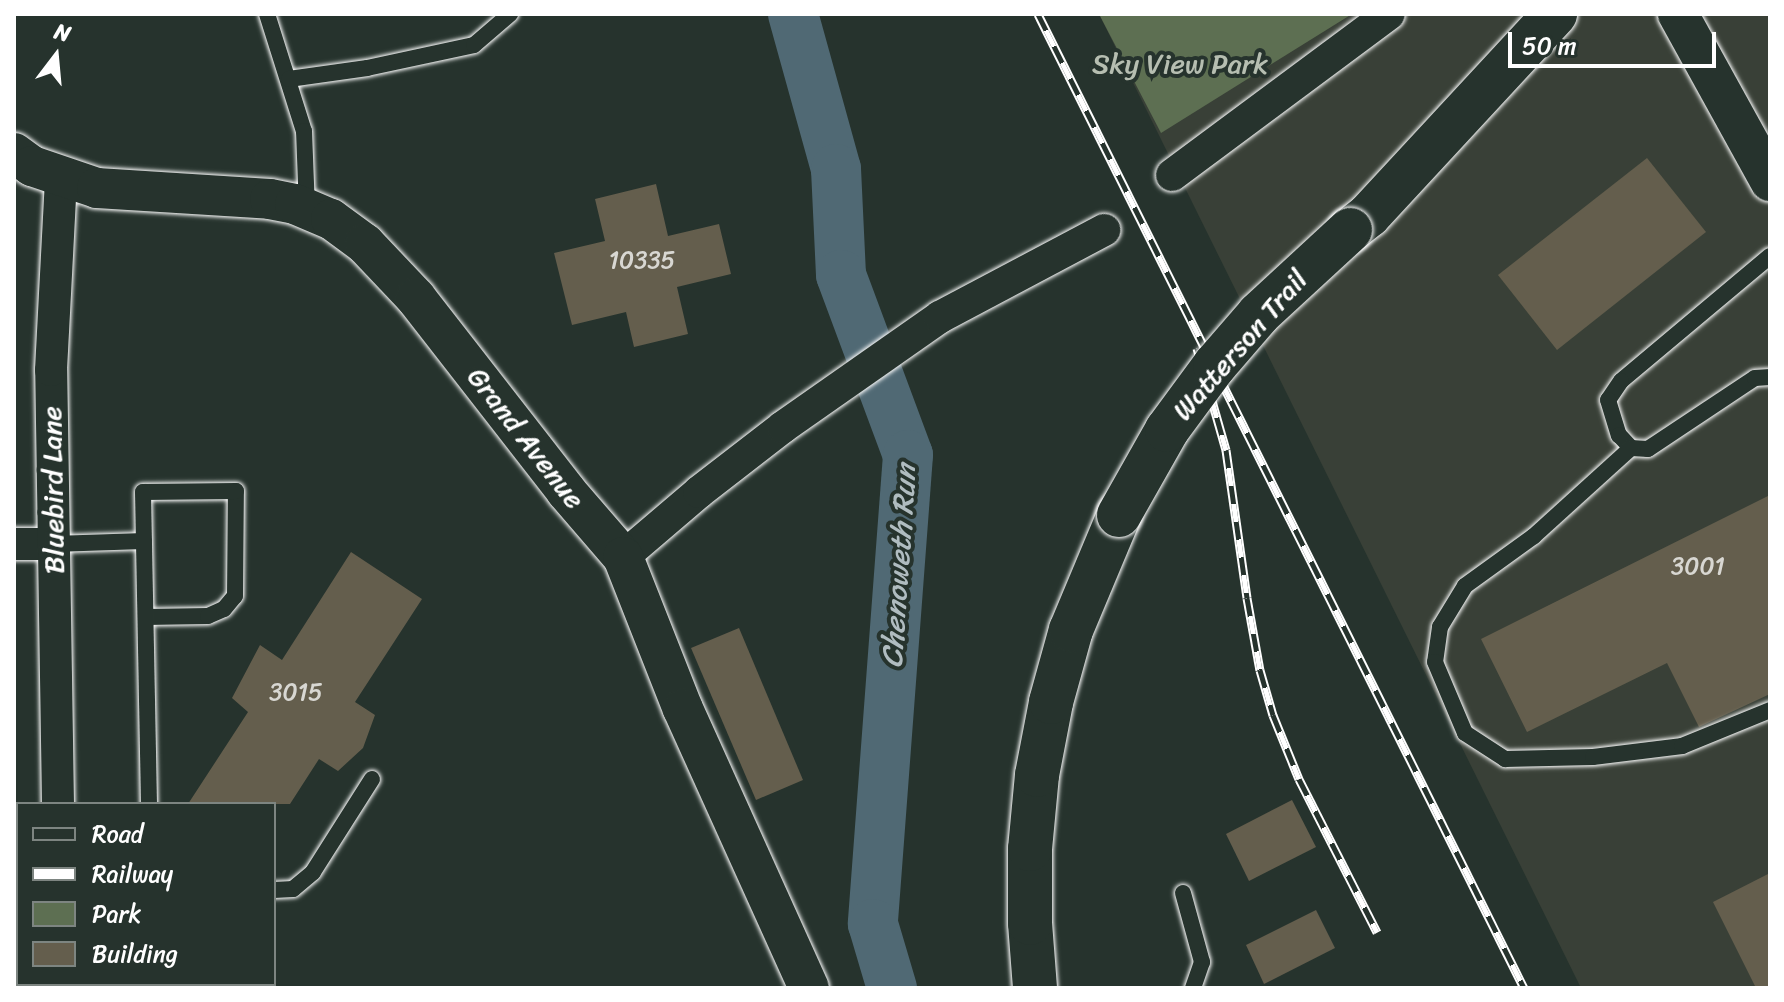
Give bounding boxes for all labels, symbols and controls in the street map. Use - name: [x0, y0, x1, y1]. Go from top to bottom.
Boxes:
- text: N: [50, 12, 75, 53]
- north arrow: [16, 16, 96, 96]
- scale bar: [1512, 16, 1720, 66]
- text: 50 m: [1522, 25, 1577, 67]
- park label: Sky View Park: [1091, 47, 1269, 81]
- house number: 10335: [609, 247, 675, 275]
- street label: Watterson Trail: [1166, 263, 1314, 427]
- street label: Grand Avenue: [461, 361, 591, 515]
- street label: Bluebird Lane: [35, 406, 71, 574]
- water label: Chenoweth Run: [874, 463, 924, 669]
- house number: 3001: [1671, 553, 1725, 581]
- house number: 3015: [269, 679, 323, 707]
- legend: [16, 802, 276, 986]
- text: Road: [92, 813, 143, 855]
- text: Railway: [92, 853, 173, 895]
- text: Park: [92, 893, 141, 935]
- text: Building: [92, 933, 178, 975]

